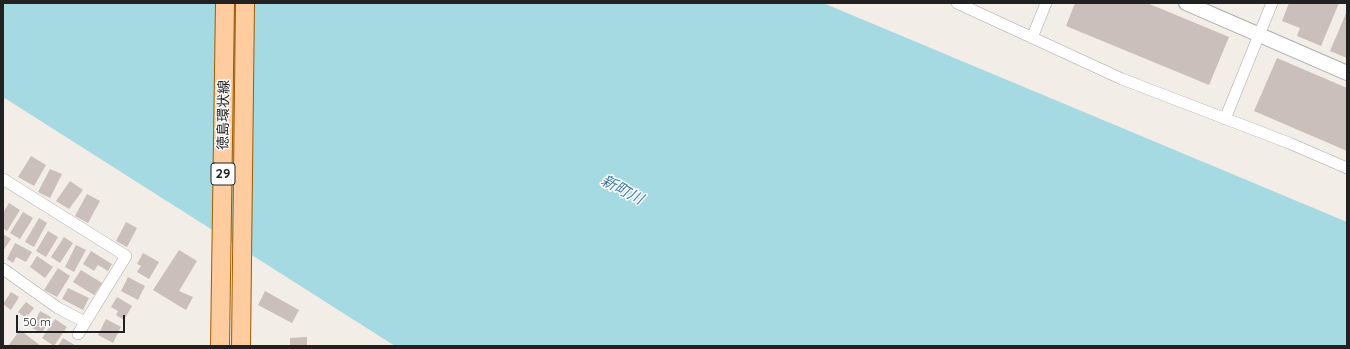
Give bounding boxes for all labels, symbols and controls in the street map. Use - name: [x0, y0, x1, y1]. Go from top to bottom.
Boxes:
- street label: 徳島環状線: [215, 80, 233, 150]
- road number: 29: [211, 163, 235, 185]
- water label: 新町川: [598, 171, 646, 209]
- scale bar: [18, 307, 127, 333]
- text: 50 m: [23, 314, 51, 329]

